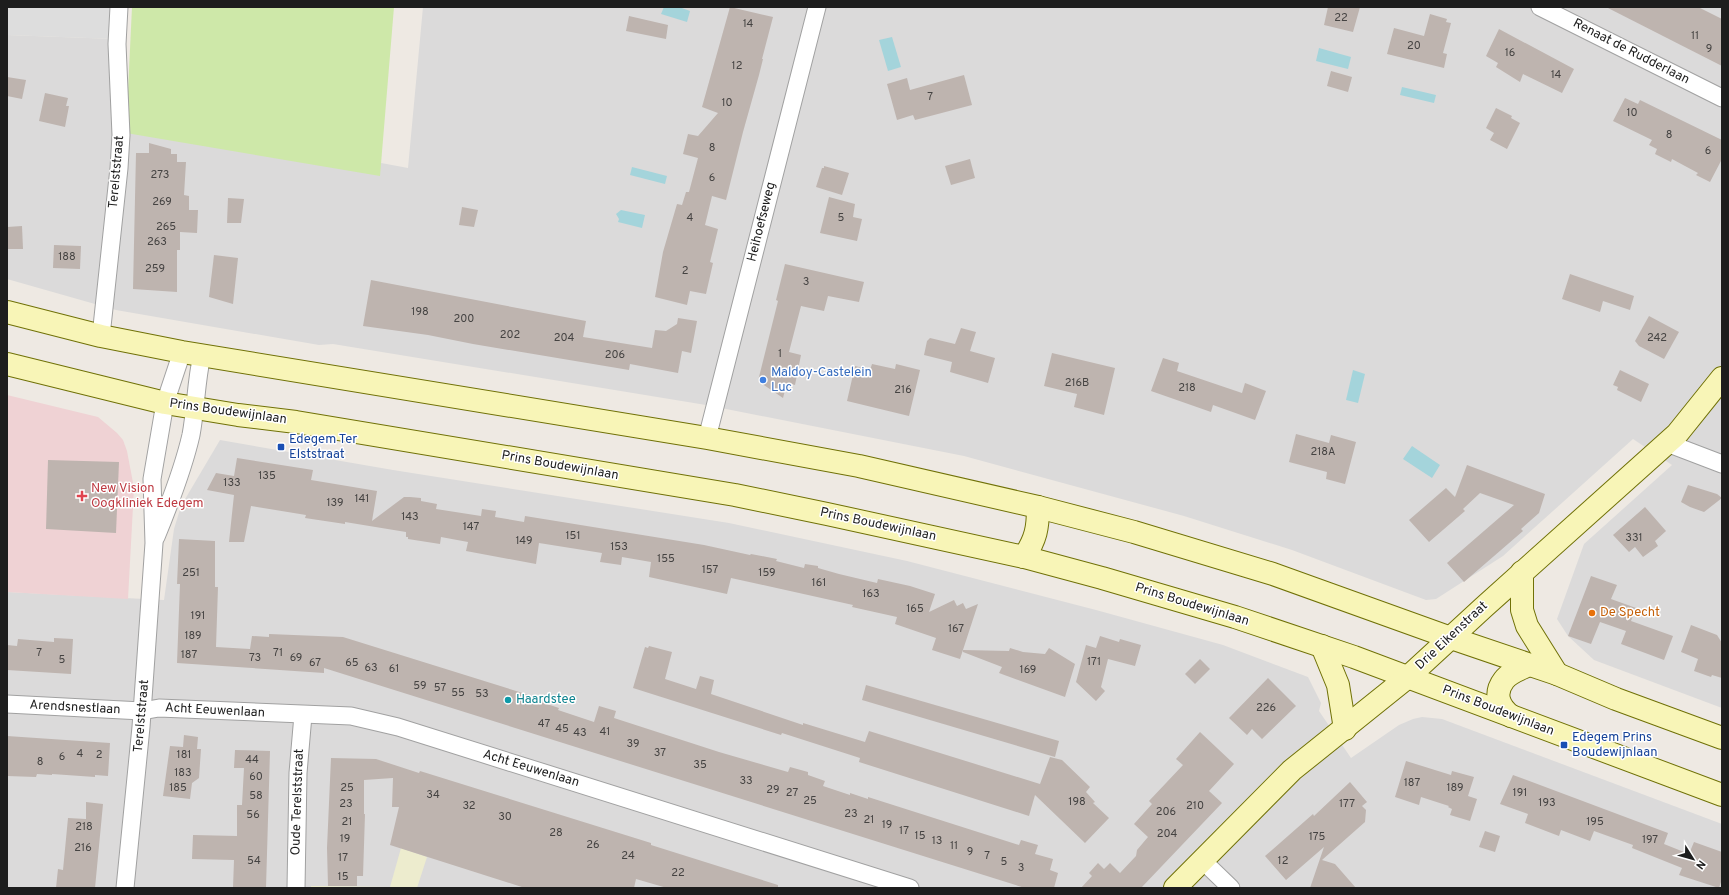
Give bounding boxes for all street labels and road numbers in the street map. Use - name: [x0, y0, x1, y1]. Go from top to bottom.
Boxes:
- street label: Renaat de Rudderlaan: [1570, 16, 1692, 88]
- street label: Terelststraat: [106, 135, 128, 209]
- street label: Heihoefseweg: [744, 180, 780, 264]
- street label: Prins Boudewijnlaan: [168, 396, 288, 428]
- street label: Prins Boudewijnlaan: [500, 448, 620, 484]
- street label: Prins Boudewijnlaan: [818, 505, 938, 545]
- street label: Prins Boudewijnlaan: [1133, 580, 1251, 630]
- street label: Drie Eikenstraat: [1413, 598, 1491, 674]
- street label: Terelststraat: [131, 679, 153, 753]
- street label: Prins Boudewijnlaan: [1440, 682, 1556, 740]
- street label: Arendsnestlaan: [29, 698, 121, 718]
- street label: Acht Eeuwenlaan: [165, 700, 265, 722]
- street label: Acht Eeuwenlaan: [481, 747, 581, 791]
- street label: Oude Terelststraat: [288, 748, 308, 856]

